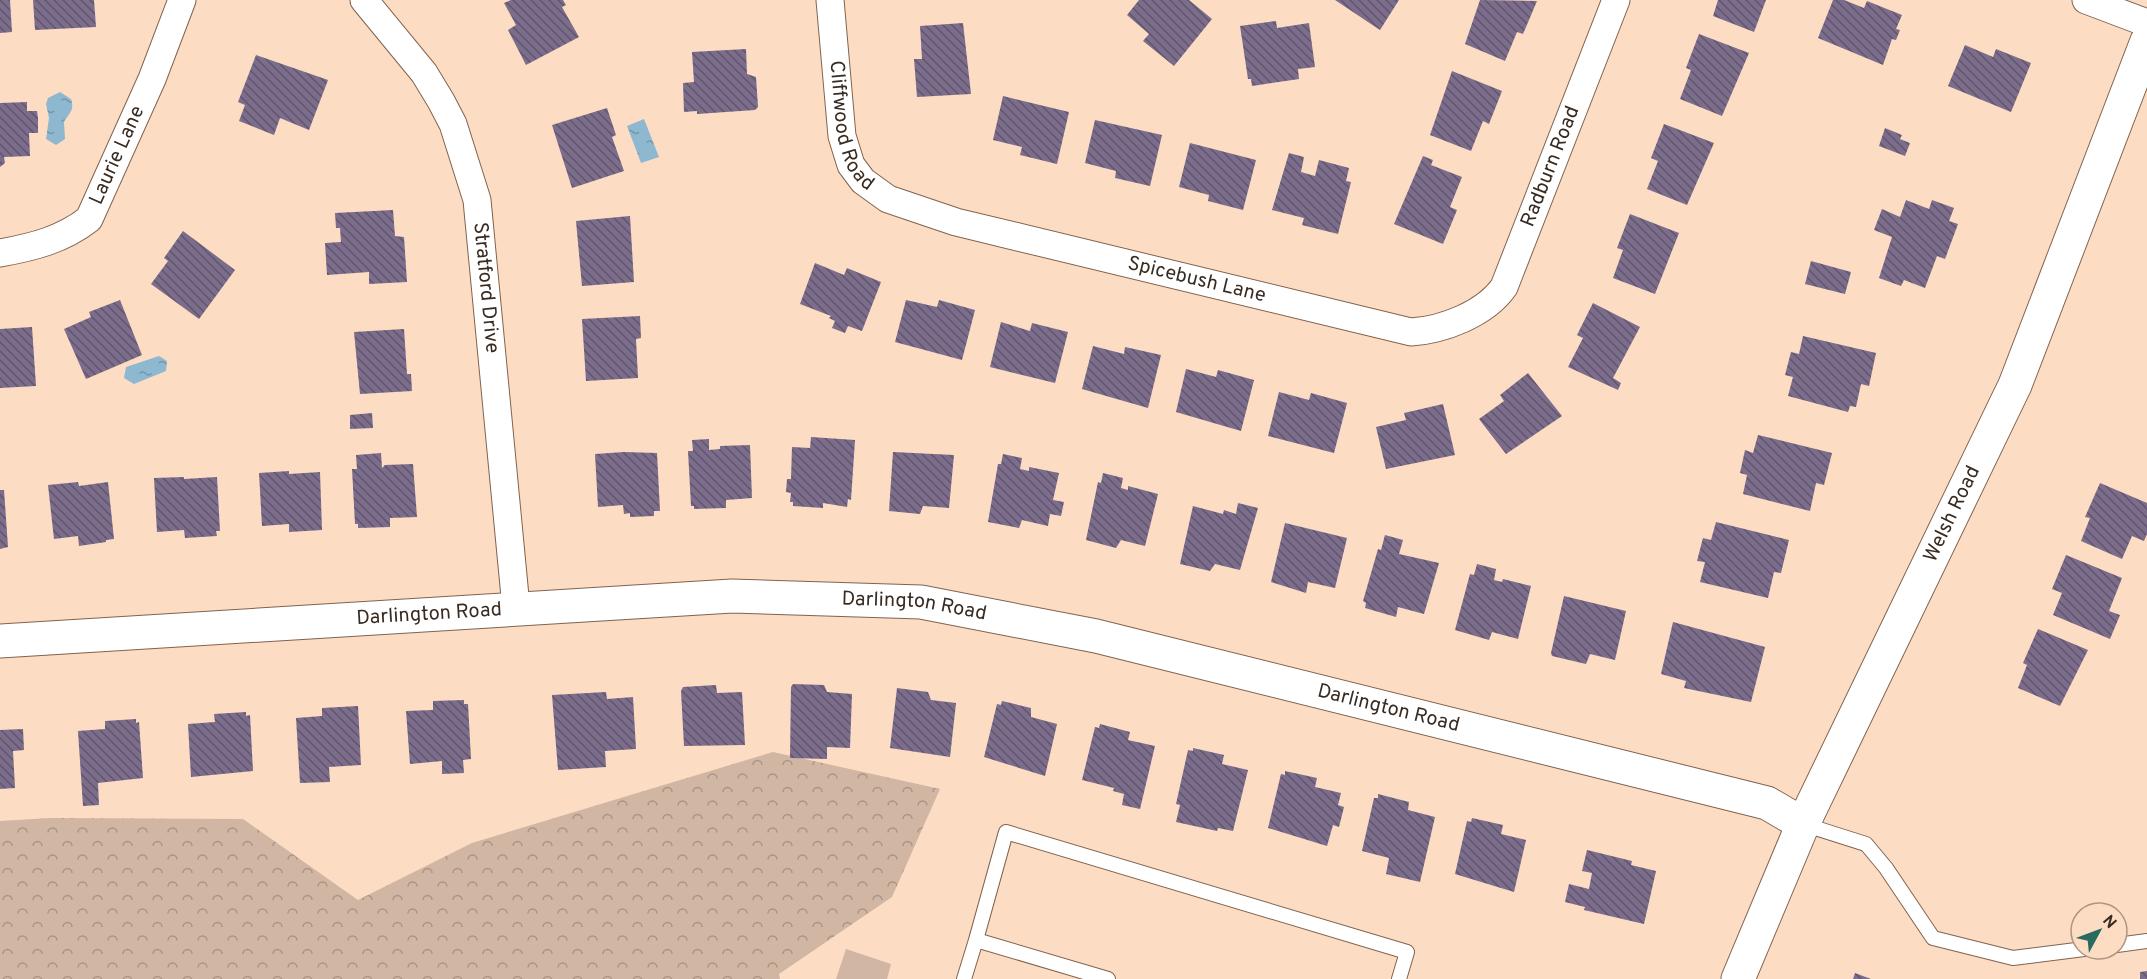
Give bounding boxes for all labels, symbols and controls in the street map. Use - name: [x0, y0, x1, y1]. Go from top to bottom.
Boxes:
- street label: Cliffwood Road: [822, 60, 879, 198]
- street label: Laurie Lane: [84, 102, 151, 209]
- street label: Radburn Road: [1516, 102, 1586, 231]
- street label: Stratford Drive: [466, 221, 505, 354]
- street label: Spicebush Lane: [1125, 251, 1268, 309]
- street label: Welsh Road: [1918, 462, 1987, 567]
- street label: Darlington Road: [841, 586, 989, 627]
- street label: Darlington Road: [356, 597, 503, 632]
- street label: Darlington Road: [1315, 679, 1462, 739]
- north arrow: [2069, 901, 2129, 961]
- text: N: [2097, 912, 2120, 933]

